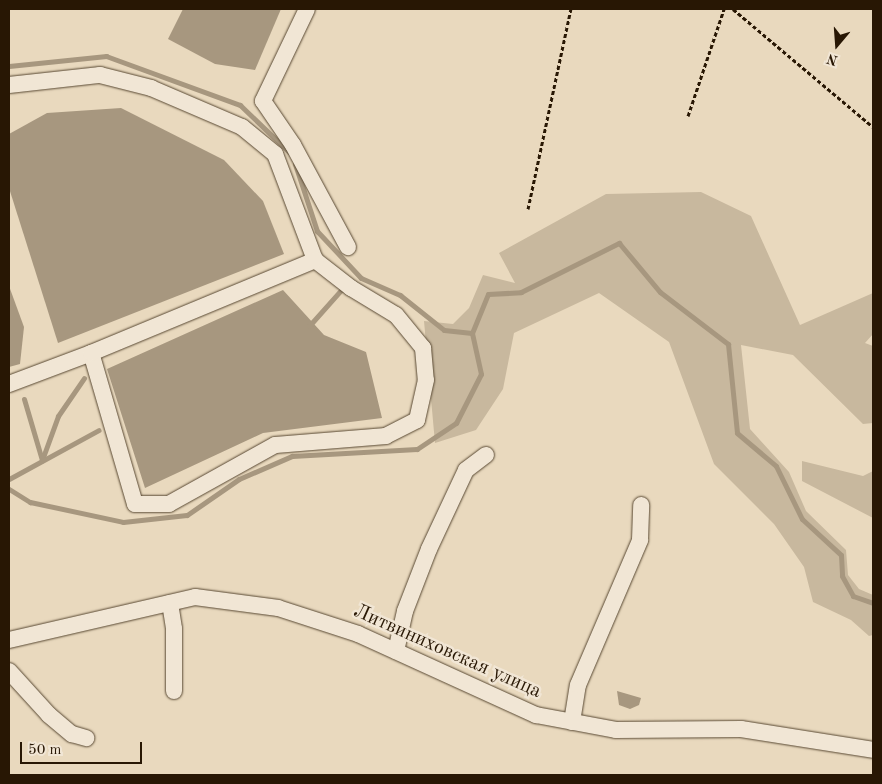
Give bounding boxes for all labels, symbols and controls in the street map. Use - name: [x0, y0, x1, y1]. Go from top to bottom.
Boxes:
- north arrow: [812, 20, 862, 70]
- text: N: [825, 51, 840, 68]
- street label: Литвиниховская улица: [349, 600, 545, 704]
- scale bar: [22, 732, 145, 764]
- text: 50 m: [28, 743, 62, 758]

